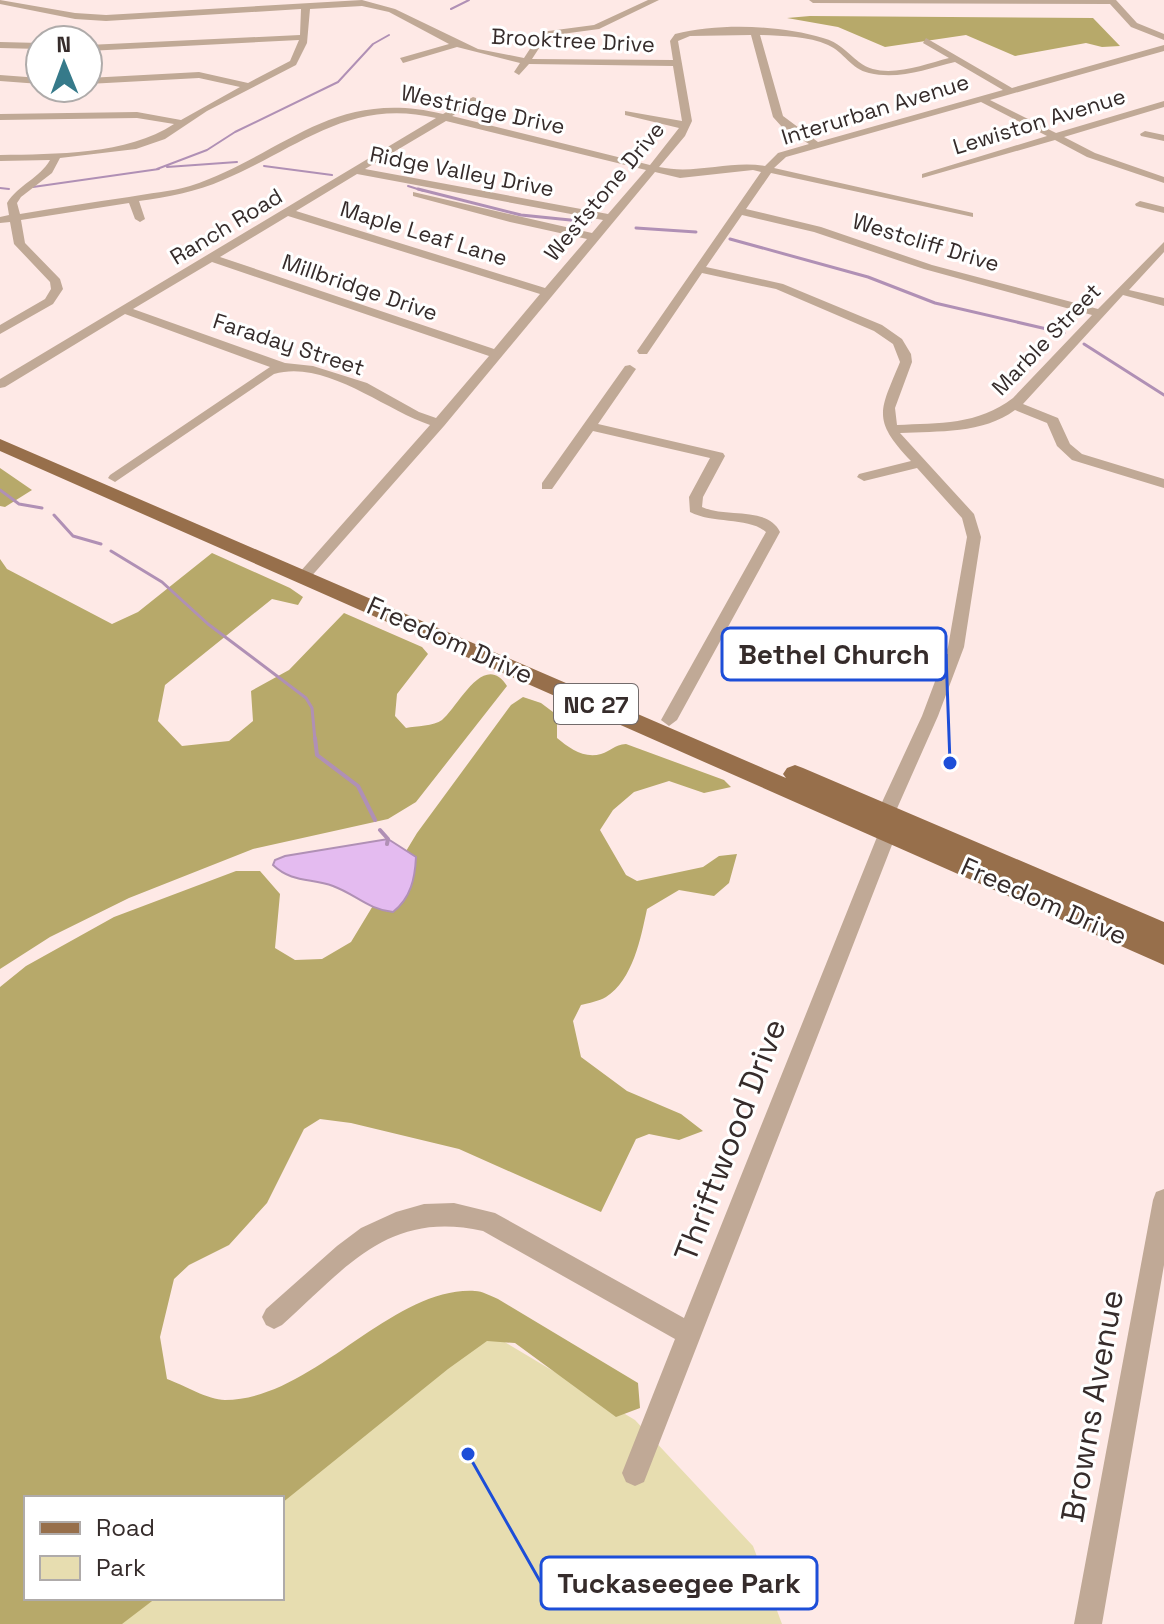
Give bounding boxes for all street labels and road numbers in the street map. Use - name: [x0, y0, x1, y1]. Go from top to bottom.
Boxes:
- street label: Brooktree Drive: [490, 22, 656, 58]
- street label: Interurban Avenue: [778, 67, 972, 151]
- street label: Westridge Drive: [399, 78, 567, 140]
- street label: Lewiston Avenue: [949, 81, 1129, 161]
- street label: Weststone Drive: [538, 116, 670, 266]
- street label: Ridge Valley Drive: [368, 139, 556, 203]
- street label: Ranch Road: [165, 181, 287, 271]
- street label: Maple Leaf Lane: [337, 194, 511, 272]
- street label: Westcliff Drive: [849, 206, 1003, 278]
- street label: Millbridge Drive: [279, 247, 441, 327]
- street label: Marble Street: [985, 277, 1107, 401]
- street label: Faraday Street: [210, 306, 368, 382]
- street label: Freedom Drive: [362, 588, 538, 692]
- road number: NC 27: [554, 684, 638, 724]
- street label: Freedom Drive: [956, 849, 1132, 953]
- street label: Thriftwood Drive: [665, 1013, 795, 1267]
- street label: Browns Avenue: [1052, 1287, 1132, 1525]

